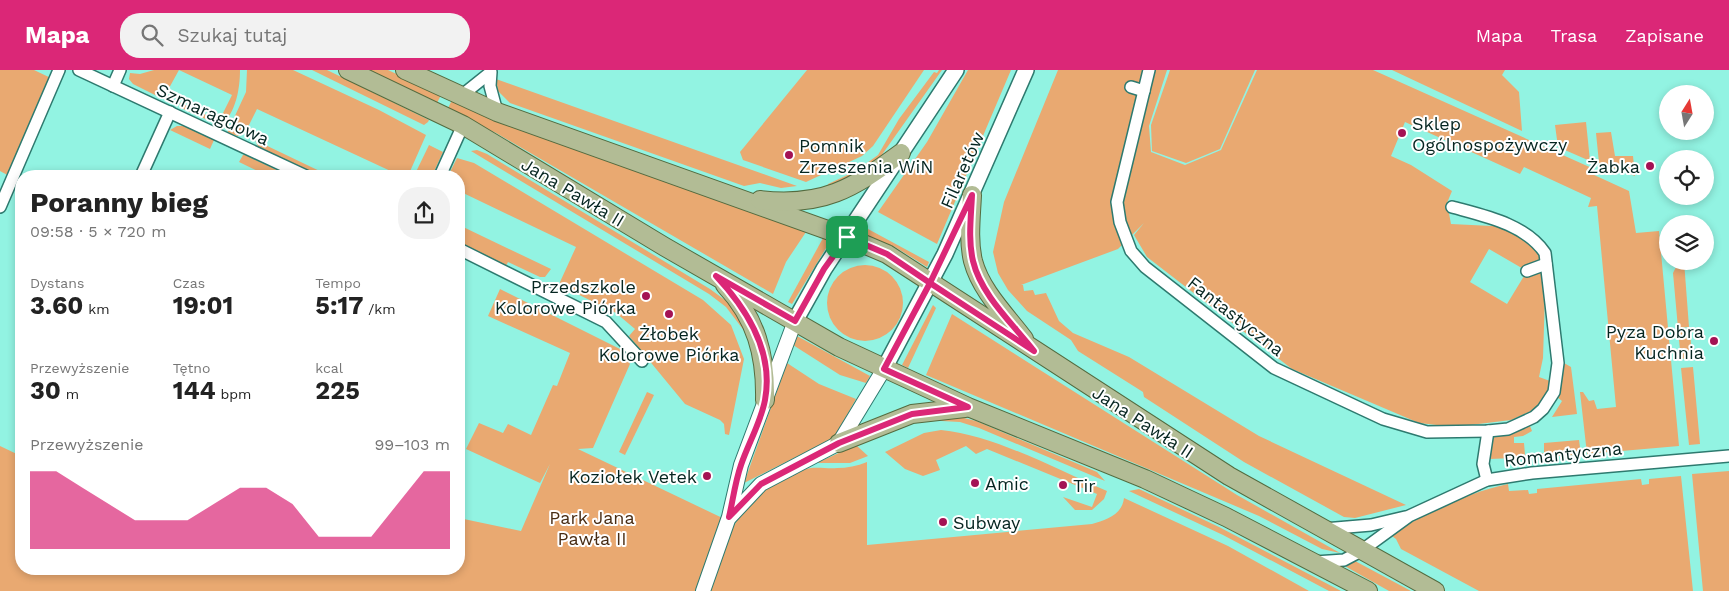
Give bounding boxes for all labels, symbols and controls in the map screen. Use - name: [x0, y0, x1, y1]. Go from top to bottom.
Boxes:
- search box: [120, 13, 470, 58]
- text: Mapa: [25, 21, 90, 49]
- icon: search: [138, 21, 166, 49]
- text: Szukaj tutaj: [178, 24, 287, 47]
- text: Mapa: [1476, 25, 1523, 46]
- text: Trasa: [1551, 25, 1597, 46]
- text: Zapisane: [1625, 25, 1704, 46]
- street label: Szmaragdowa: [153, 79, 273, 149]
- north arrow: [1659, 85, 1714, 140]
- map controls: [1659, 85, 1714, 270]
- place label: Sklep Ogólnospożywczy: [1412, 113, 1568, 155]
- marker: Sklep Ogólnospożywczy: [1396, 127, 1408, 139]
- street label: Filaretów: [936, 128, 988, 212]
- place label: Pomnik Zrzeszenia WiN: [799, 135, 933, 177]
- marker: Pomnik Zrzeszenia WiN: [783, 149, 795, 161]
- button: locate: [1659, 150, 1714, 205]
- street label: Jana Pawła II: [518, 153, 628, 231]
- place label: Żabka: [1587, 156, 1640, 177]
- marker: Żabka: [1644, 160, 1656, 172]
- text: Poranny bieg: [30, 186, 208, 219]
- button: share: [398, 187, 450, 239]
- button: layers: [1659, 215, 1714, 270]
- pin: [826, 216, 868, 258]
- text: 09:58 · 5 × 720 m: [30, 222, 166, 241]
- icon: arrive: [833, 223, 861, 251]
- street label: Fantastyczna: [1184, 272, 1288, 360]
- text: Dystans: [30, 275, 84, 291]
- text: Czas: [173, 275, 205, 291]
- text: Tempo: [315, 275, 361, 291]
- place label: Przedszkole Kolorowe Piórka: [495, 276, 636, 318]
- marker: Przedszkole Kolorowe Piórka: [640, 290, 652, 302]
- text: 3.60: [30, 291, 83, 320]
- text: 19:01: [173, 291, 233, 320]
- text: 5:17: [315, 291, 363, 320]
- text: km: [83, 301, 110, 317]
- text: /km: [363, 301, 396, 317]
- marker: Żłobek Kolorowe Piórka: [663, 308, 675, 320]
- place label: Pyza Dobra Kuchnia: [1606, 321, 1704, 363]
- place label: Żłobek Kolorowe Piórka: [598, 323, 740, 365]
- marker: Pyza Dobra Kuchnia: [1708, 335, 1720, 347]
- text: Przewyższenie: [30, 360, 129, 376]
- text: Tętno: [173, 360, 210, 376]
- text: kcal: [315, 360, 343, 376]
- text: 30: [30, 376, 61, 405]
- text: 144: [173, 376, 216, 405]
- text: 225: [315, 376, 360, 405]
- street label: Jana Pawła II: [1089, 382, 1197, 462]
- text: m: [61, 386, 79, 402]
- text: bpm: [216, 386, 251, 402]
- text: Przewyższenie: [30, 435, 143, 454]
- text: 99–103 m: [374, 435, 450, 454]
- street label: Romantyczna: [1503, 437, 1623, 471]
- place label: Koziołek Vetek: [569, 466, 697, 487]
- marker: Koziołek Vetek: [701, 470, 713, 482]
- place label: Amic: [985, 473, 1029, 494]
- place label: Tir: [1073, 475, 1096, 496]
- marker: Amic: [969, 477, 981, 489]
- marker: Tir: [1057, 479, 1069, 491]
- park label: Park Jana Pawła II: [549, 507, 635, 549]
- place label: Subway: [953, 512, 1021, 533]
- marker: Subway: [937, 516, 949, 528]

